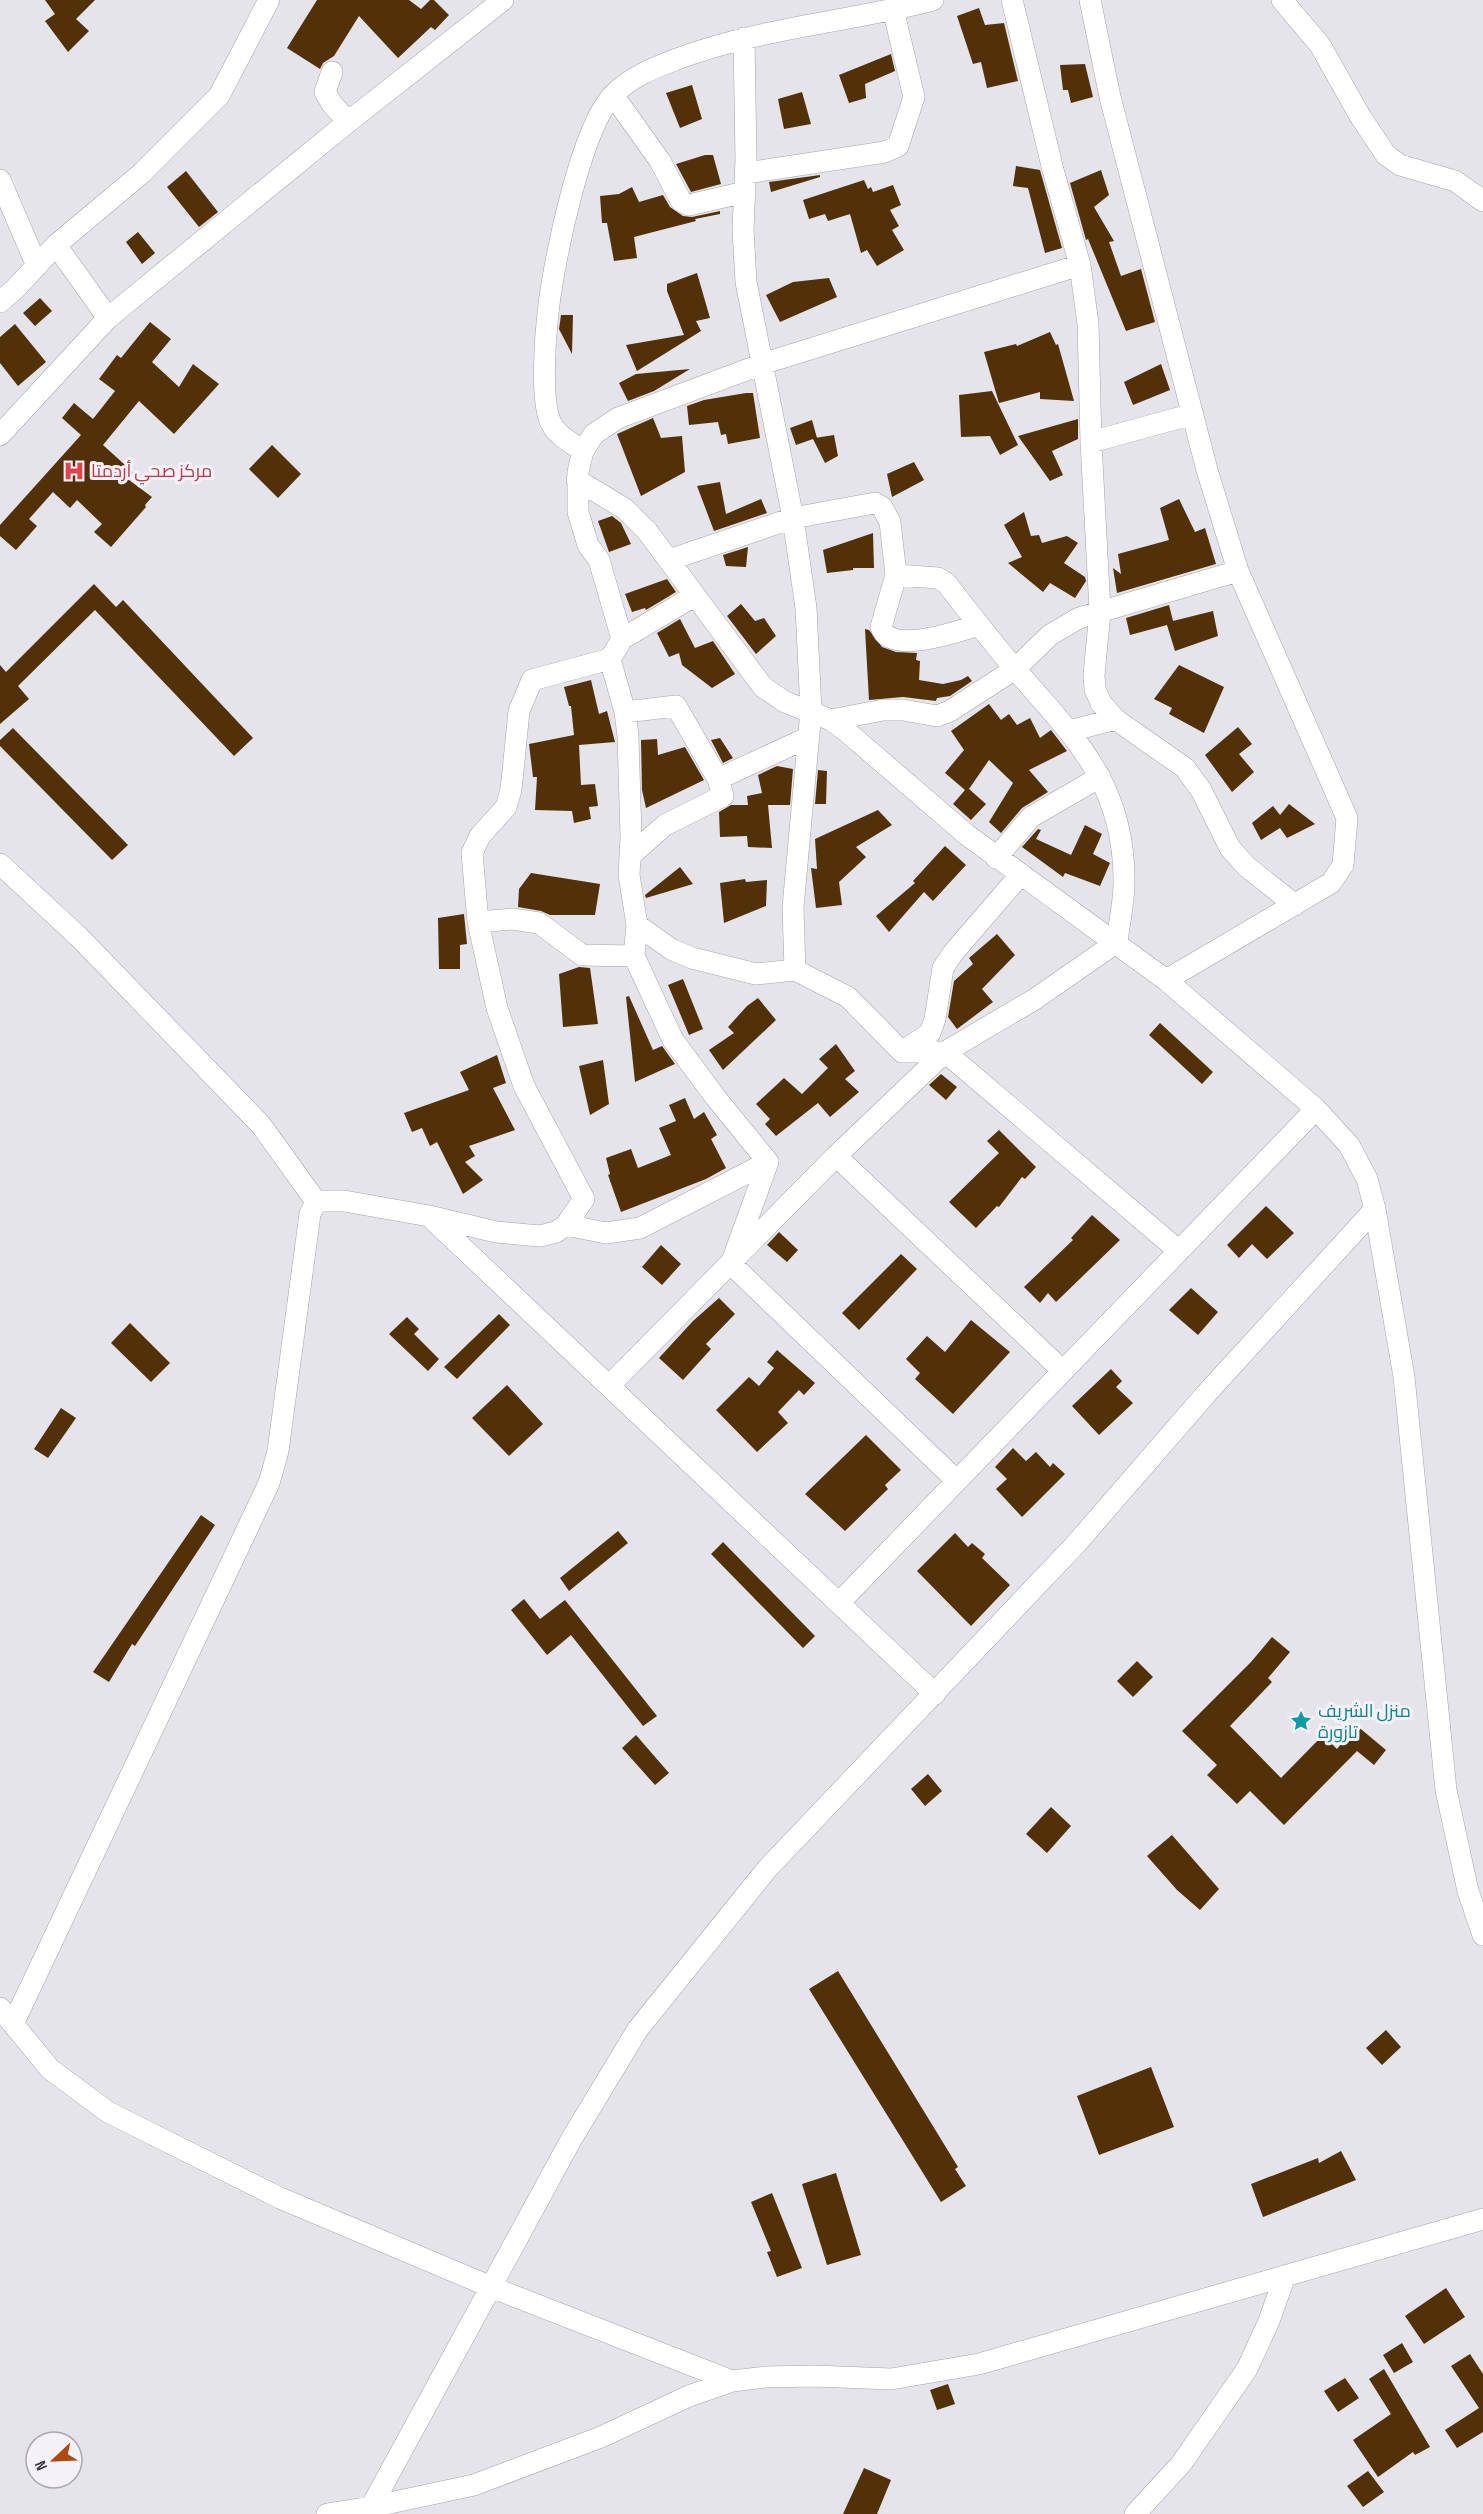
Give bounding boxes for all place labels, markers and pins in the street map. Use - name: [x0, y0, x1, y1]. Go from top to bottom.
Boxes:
- hospital icon: مركز صحي أردمتا: [62, 459, 86, 483]
- place label: مركز صحي أردمتا: [91, 460, 212, 485]
- place label: منزل الشريف تازورة: [1318, 1701, 1411, 1743]
- place icon: منزل الشريف تازورة: [1289, 1709, 1313, 1733]

